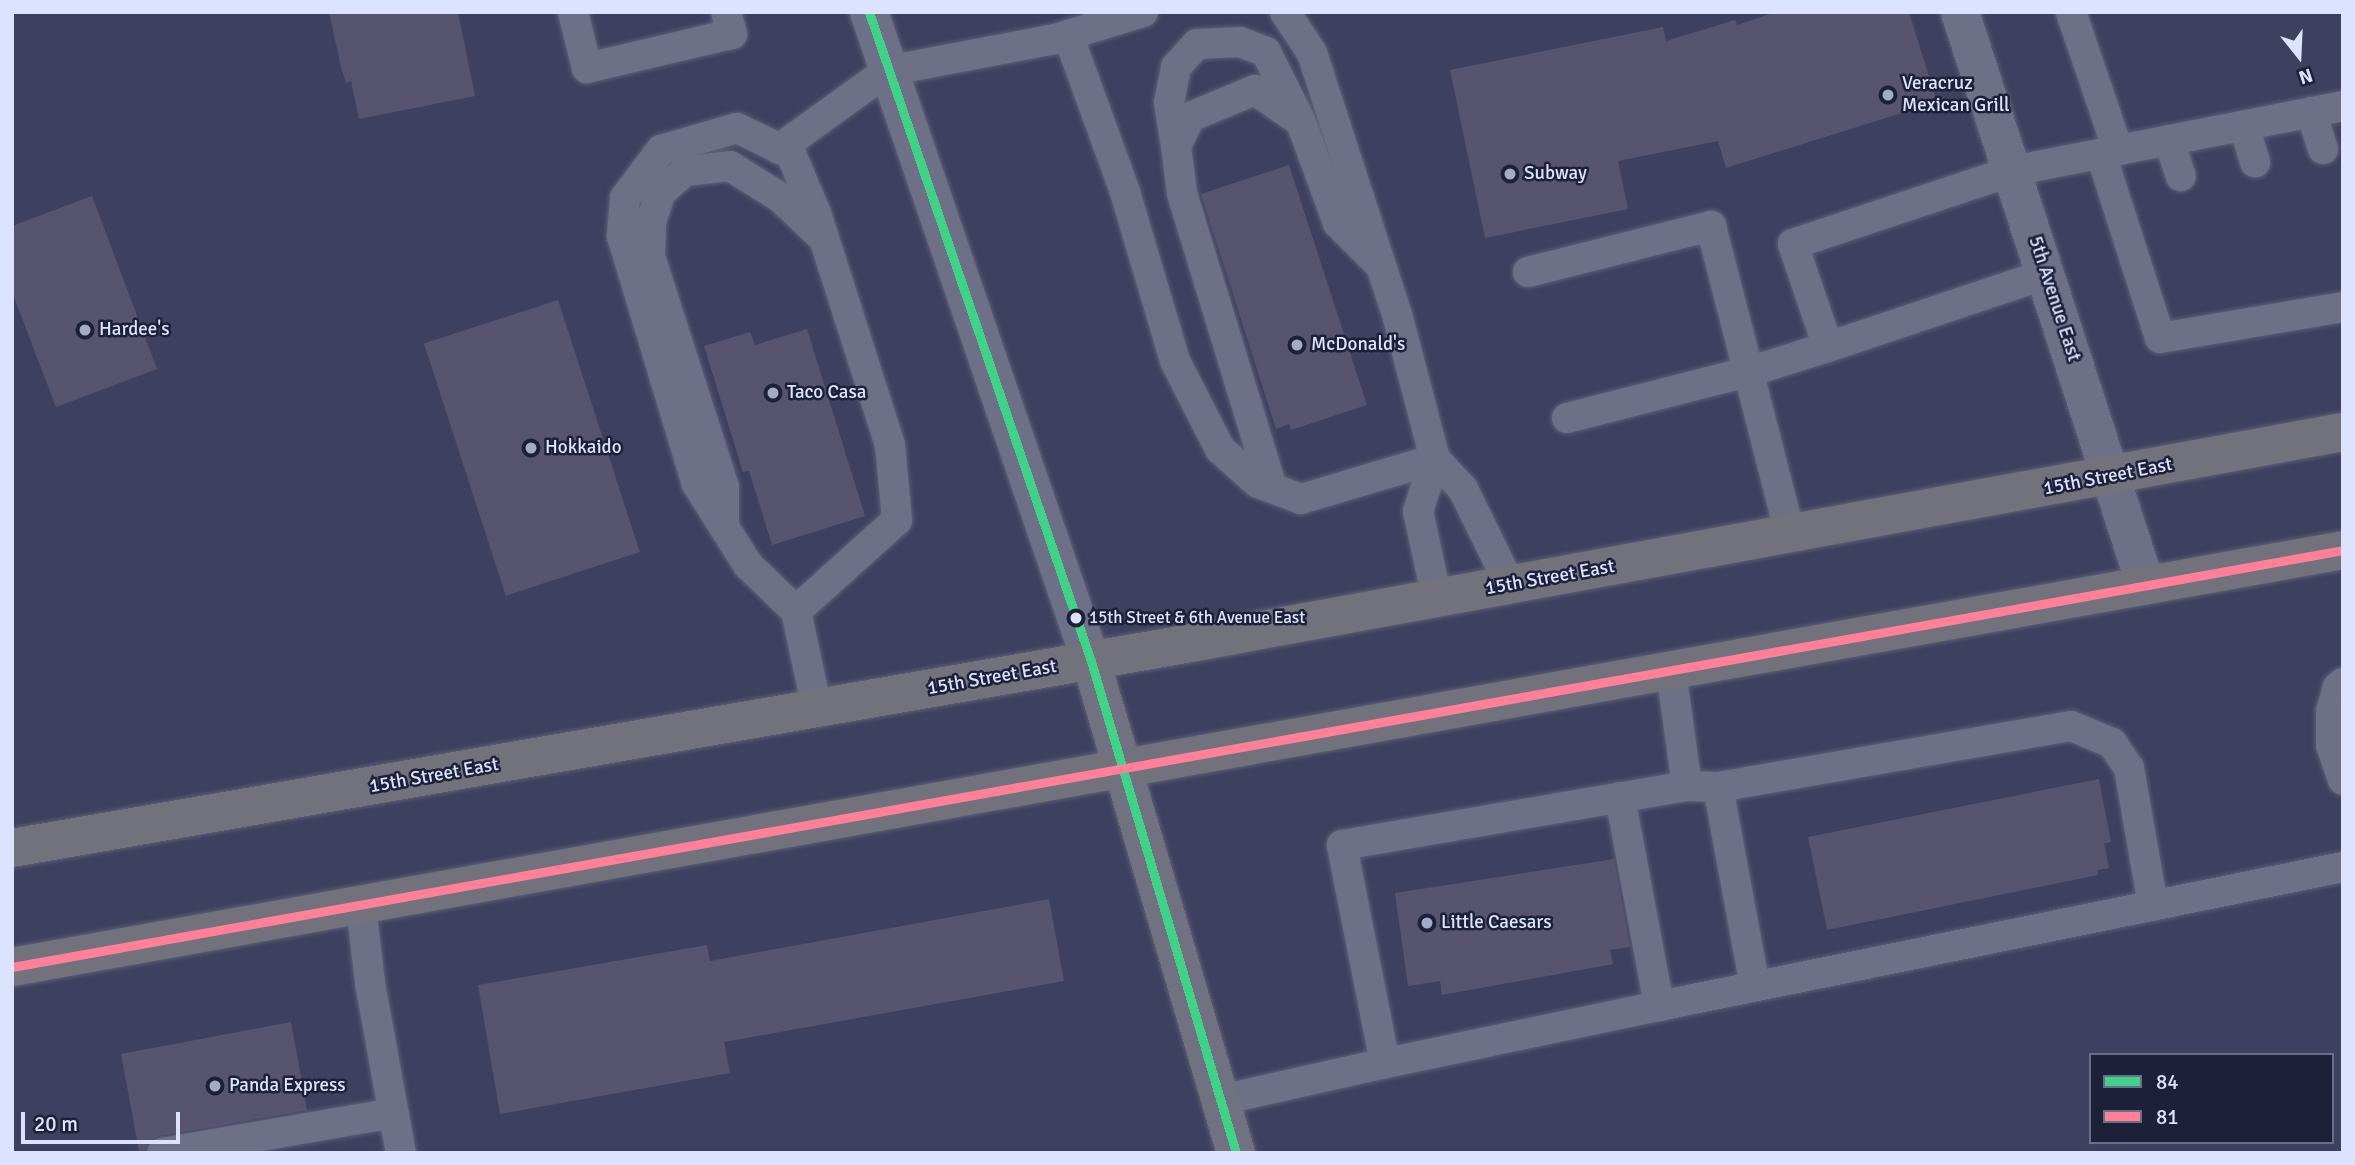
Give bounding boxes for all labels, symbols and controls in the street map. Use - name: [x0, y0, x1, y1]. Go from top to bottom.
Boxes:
- north arrow: [2264, 21, 2334, 91]
- text: N: [2295, 63, 2315, 89]
- place label: Veracruz Mexican Grill: [1902, 73, 2010, 117]
- marker: Veracruz Mexican Grill: [1880, 87, 1896, 103]
- place label: Subway: [1524, 163, 1587, 185]
- marker: Subway: [1502, 166, 1518, 182]
- street label: 5th Avenue East: [2023, 234, 2085, 364]
- place label: Hardee's: [99, 319, 170, 341]
- marker: Hardee's: [77, 322, 93, 338]
- place label: McDonald's: [1311, 334, 1405, 356]
- marker: McDonald's: [1289, 337, 1305, 353]
- place label: Taco Casa: [787, 382, 866, 404]
- marker: Taco Casa: [765, 385, 781, 401]
- place label: Hokkaido: [545, 437, 622, 459]
- marker: Hokkaido: [523, 440, 539, 456]
- street label: 15th Street East: [2042, 453, 2174, 501]
- street label: 15th Street East: [1484, 555, 1616, 601]
- place label: 15th Street & 6th Avenue East: [1089, 608, 1305, 628]
- marker: 15th Street & 6th Avenue East: [1069, 611, 1083, 625]
- street label: 15th Street East: [926, 655, 1058, 701]
- street label: 15th Street East: [368, 753, 500, 799]
- place label: Little Caesars: [1441, 912, 1552, 934]
- marker: Little Caesars: [1419, 915, 1435, 931]
- legend: [2089, 1053, 2334, 1144]
- text: 84: [2156, 1069, 2179, 1095]
- place label: Panda Express: [229, 1075, 346, 1097]
- marker: Panda Express: [207, 1078, 223, 1094]
- scale bar: [24, 1098, 184, 1142]
- text: 81: [2156, 1104, 2179, 1130]
- text: 20 m: [34, 1111, 78, 1137]

